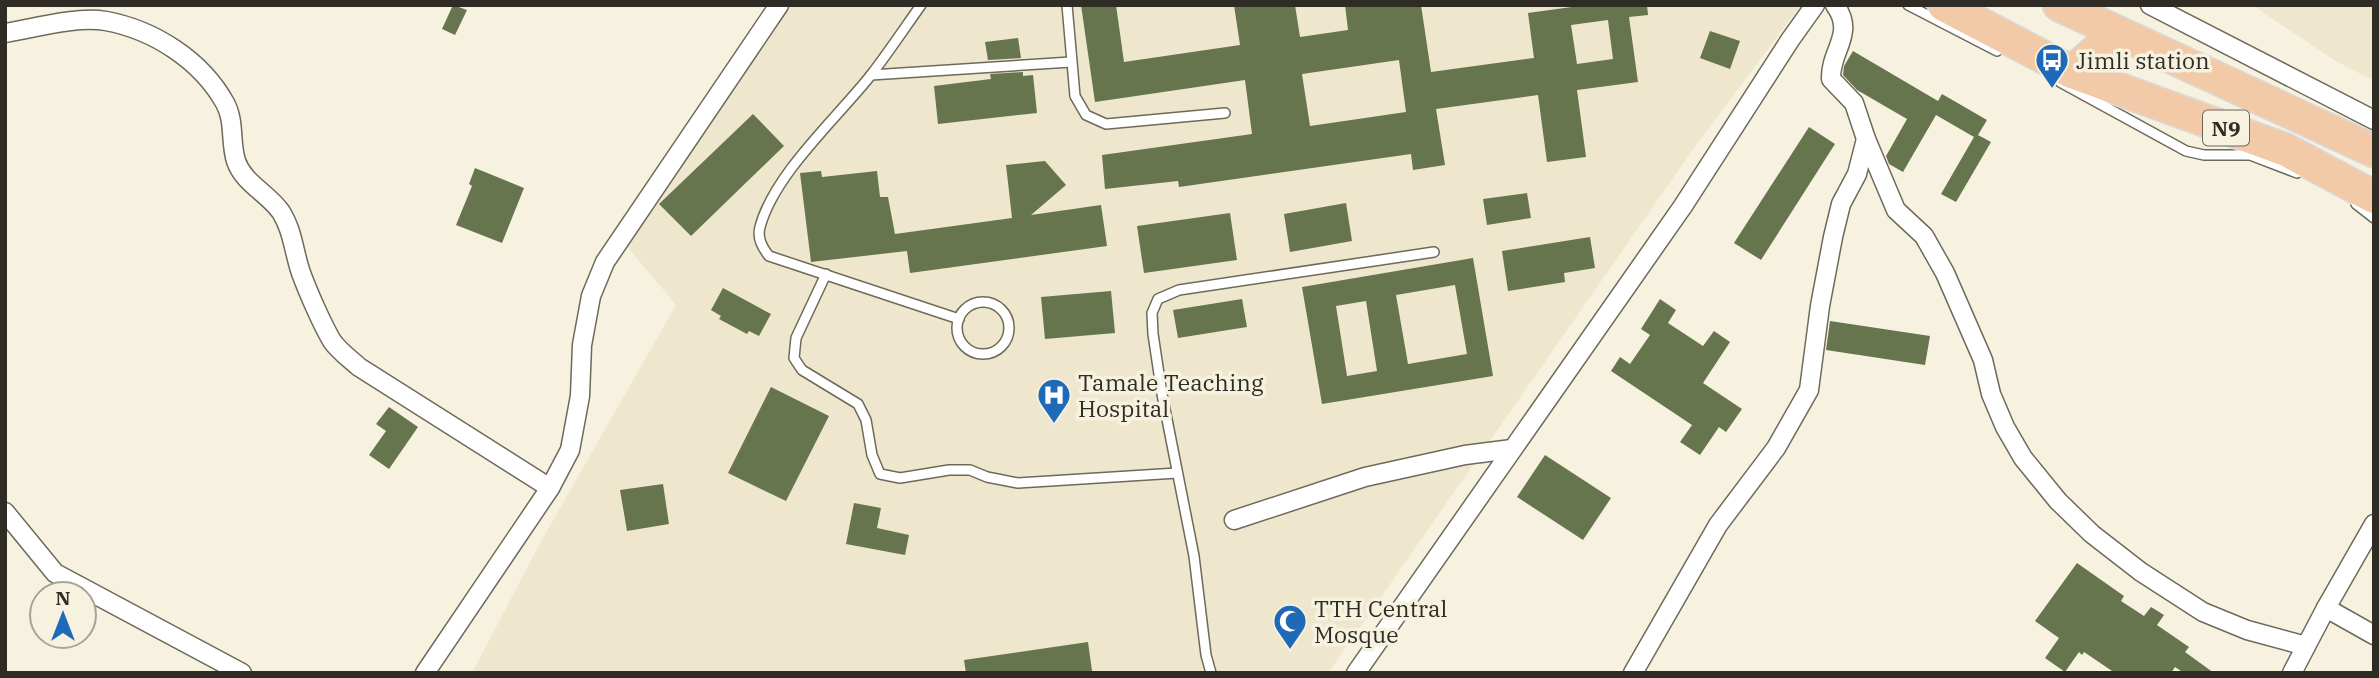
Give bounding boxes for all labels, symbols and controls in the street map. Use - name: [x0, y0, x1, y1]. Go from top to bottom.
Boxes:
- bus stop icon: Jimli station: [2033, 41, 2071, 90]
- place label: Jimli station: [2076, 45, 2210, 75]
- road number: N9: [2203, 110, 2249, 146]
- place label: Tamale Teaching Hospital: [1078, 367, 1264, 423]
- hospital icon: Tamale Teaching Hospital: [1035, 376, 1073, 425]
- north arrow: [28, 580, 98, 650]
- text: N: [55, 586, 71, 610]
- place label: TTH Central Mosque: [1314, 593, 1448, 649]
- mosque icon: TTH Central Mosque: [1271, 602, 1309, 651]

